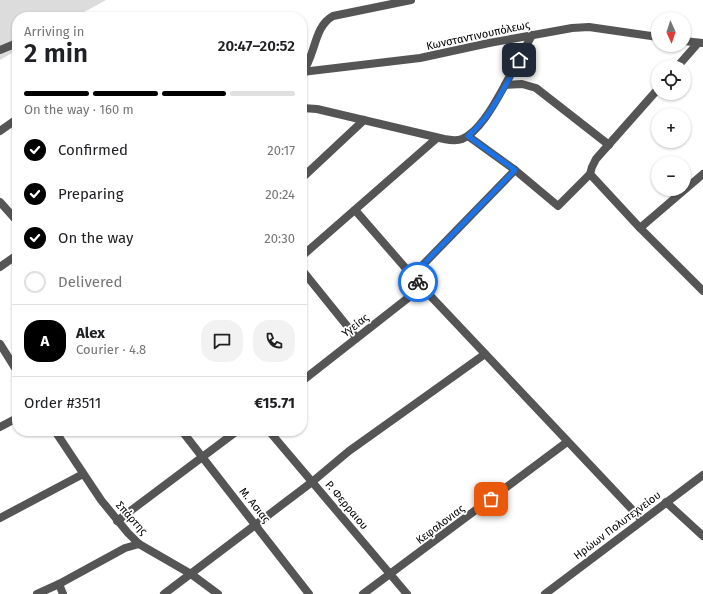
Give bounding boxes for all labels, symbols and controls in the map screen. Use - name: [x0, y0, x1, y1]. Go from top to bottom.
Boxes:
- north arrow: [651, 12, 691, 52]
- map controls: [651, 12, 691, 196]
- street label: Κωνσταντινουπόλεως: [425, 18, 531, 53]
- text: Arriving in: [24, 24, 84, 39]
- text: 20:47–20:52: [218, 37, 295, 55]
- text: 2 min: [24, 38, 88, 69]
- pin: [502, 43, 536, 77]
- icon: home: [508, 49, 530, 71]
- button: locate: [651, 60, 691, 100]
- text: On the way · 160 m: [24, 102, 134, 117]
- button: +: [651, 108, 691, 148]
- icon: check: [24, 139, 46, 161]
- text: Confirmed: [58, 141, 128, 159]
- text: 20:17: [267, 143, 295, 158]
- button: −: [651, 156, 691, 196]
- icon: check: [24, 183, 46, 205]
- text: Preparing: [58, 185, 123, 203]
- text: 20:24: [265, 187, 295, 202]
- icon: check: [24, 227, 46, 249]
- text: On the way: [58, 229, 133, 247]
- text: 20:30: [264, 231, 295, 246]
- courier: [398, 262, 438, 302]
- icon: bike: [407, 271, 429, 293]
- text: Delivered: [58, 273, 122, 291]
- street label: Υγείας: [339, 311, 371, 340]
- button: chat: [201, 320, 243, 362]
- button: phone: [253, 320, 295, 362]
- text: Alex: [76, 324, 105, 342]
- text: A: [41, 332, 49, 350]
- text: Courier · 4.8: [76, 342, 146, 357]
- text: Order #3511: [24, 394, 101, 412]
- text: €15.71: [254, 394, 295, 412]
- street label: Ρ. Φερραιου: [322, 478, 371, 532]
- pin: [474, 482, 508, 516]
- street label: Μ. Ασιας: [237, 485, 273, 526]
- icon: bag: [480, 488, 502, 510]
- street label: Ηρώων Πολυτεχνείου: [571, 488, 663, 562]
- street label: Σπάρτης: [113, 499, 150, 538]
- street label: Κεφαλονιας: [414, 502, 467, 547]

